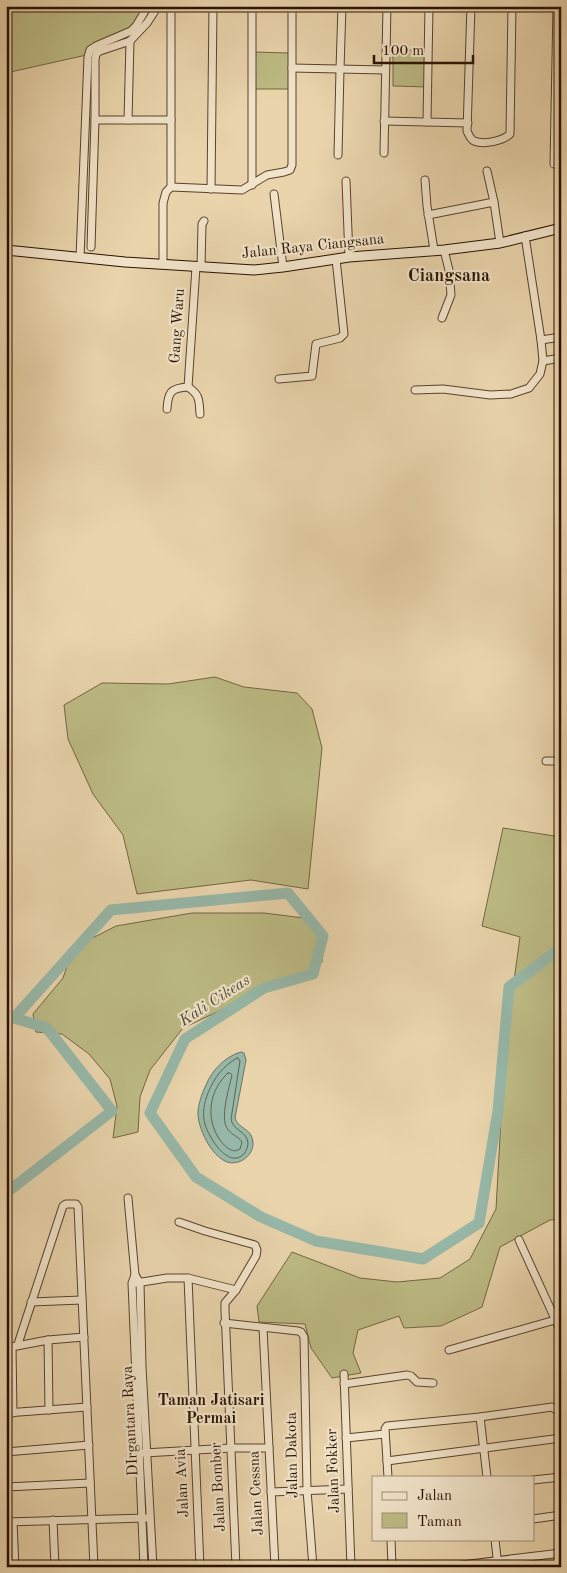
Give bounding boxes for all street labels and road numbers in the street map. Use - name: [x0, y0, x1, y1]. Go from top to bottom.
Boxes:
- street label: Jalan Raya Ciangsana: [241, 232, 386, 262]
- street label: Gang Waru: [168, 288, 188, 364]
- street label: DIrgantara Raya: [121, 1365, 141, 1477]
- street label: Jalan Dakota: [285, 1411, 301, 1498]
- street label: Jalan Fokker: [325, 1429, 343, 1513]
- street label: Jalan Bomber: [209, 1442, 229, 1532]
- street label: Jalan Avia: [174, 1447, 192, 1518]
- street label: Jalan Cessna: [247, 1450, 267, 1536]

